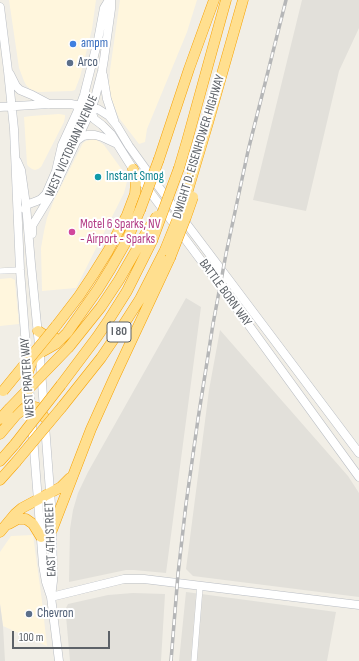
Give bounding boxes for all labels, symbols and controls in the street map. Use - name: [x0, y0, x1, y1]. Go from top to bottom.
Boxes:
- place label: ampm: [81, 36, 108, 52]
- marker: ampm: [68, 39, 78, 49]
- place label: Arco: [78, 55, 98, 71]
- marker: Arco: [65, 58, 75, 68]
- street label: DWIGHT D. EISENHOWER HIGHWAY: [170, 73, 228, 221]
- street label: WEST VICTORIAN AVENUE: [42, 92, 102, 200]
- place label: Instant Smog: [106, 169, 164, 185]
- marker: Instant Smog: [93, 172, 103, 182]
- place label: Motel 6 Sparks, NV - Airport - Sparks: [80, 217, 161, 248]
- marker: Motel 6 Sparks, NV - Airport - Sparks: [67, 227, 77, 237]
- street label: BATTLE BORN WAY: [195, 256, 255, 330]
- road number: I 80: [107, 322, 131, 342]
- street label: WEST PRATER WAY: [17, 337, 39, 419]
- street label: EAST 4TH STREET: [42, 501, 60, 577]
- place label: Chevron: [37, 606, 74, 622]
- marker: Chevron: [24, 609, 34, 619]
- scale bar: [14, 623, 112, 649]
- text: 100 m: [19, 630, 44, 645]

